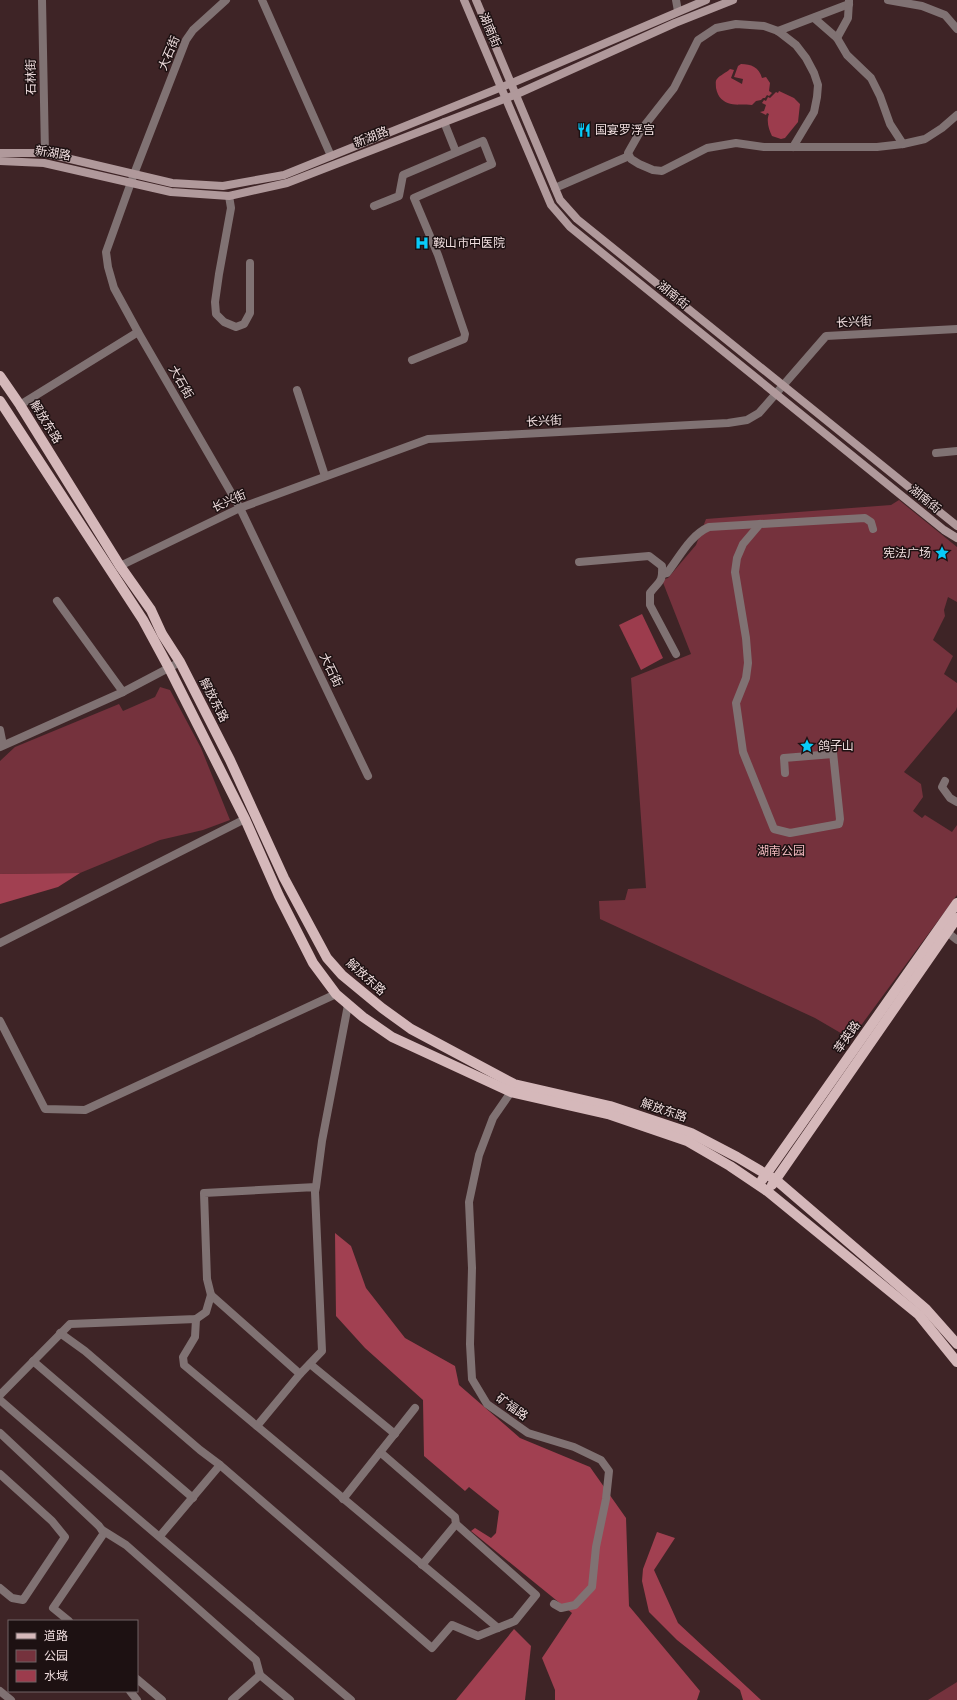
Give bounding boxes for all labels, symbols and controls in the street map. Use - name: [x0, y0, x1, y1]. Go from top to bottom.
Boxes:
- street label: 湖南街: [477, 11, 503, 49]
- street label: 大石街: [156, 34, 182, 72]
- street label: 石林街: [24, 59, 38, 95]
- restaurant icon: 国宴罗浮宫: [576, 122, 592, 138]
- place label: 国宴罗浮宫: [595, 123, 655, 137]
- street label: 新湖路: [352, 124, 390, 150]
- street label: 新湖路: [34, 143, 72, 163]
- hospital icon: 鞍山市中医院: [414, 235, 430, 251]
- place label: 鞍山市中医院: [433, 236, 505, 250]
- street label: 湖南街: [655, 278, 691, 312]
- street label: 长兴街: [836, 314, 872, 330]
- street label: 大石街: [166, 363, 196, 401]
- street label: 解放东路: [27, 398, 65, 446]
- street label: 长兴街: [526, 413, 562, 429]
- street label: 湖南街: [907, 482, 943, 516]
- street label: 长兴街: [210, 487, 248, 515]
- place icon: 宪法广场: [934, 545, 950, 561]
- place label: 宪法广场: [883, 546, 931, 560]
- street label: 大石街: [317, 651, 345, 689]
- street label: 解放东路: [197, 675, 231, 725]
- place icon: 鸽子山: [799, 738, 815, 754]
- place label: 鸽子山: [818, 739, 854, 753]
- park label: 湖南公园: [757, 844, 805, 858]
- street label: 解放东路: [343, 956, 389, 998]
- street label: 莘英路: [831, 1018, 863, 1056]
- street label: 解放东路: [639, 1096, 689, 1124]
- street label: 矿福路: [493, 1391, 531, 1423]
- legend: [8, 1620, 138, 1692]
- text: 道路: [44, 1629, 68, 1643]
- text: 公园: [44, 1649, 68, 1663]
- text: 水域: [44, 1669, 68, 1683]

